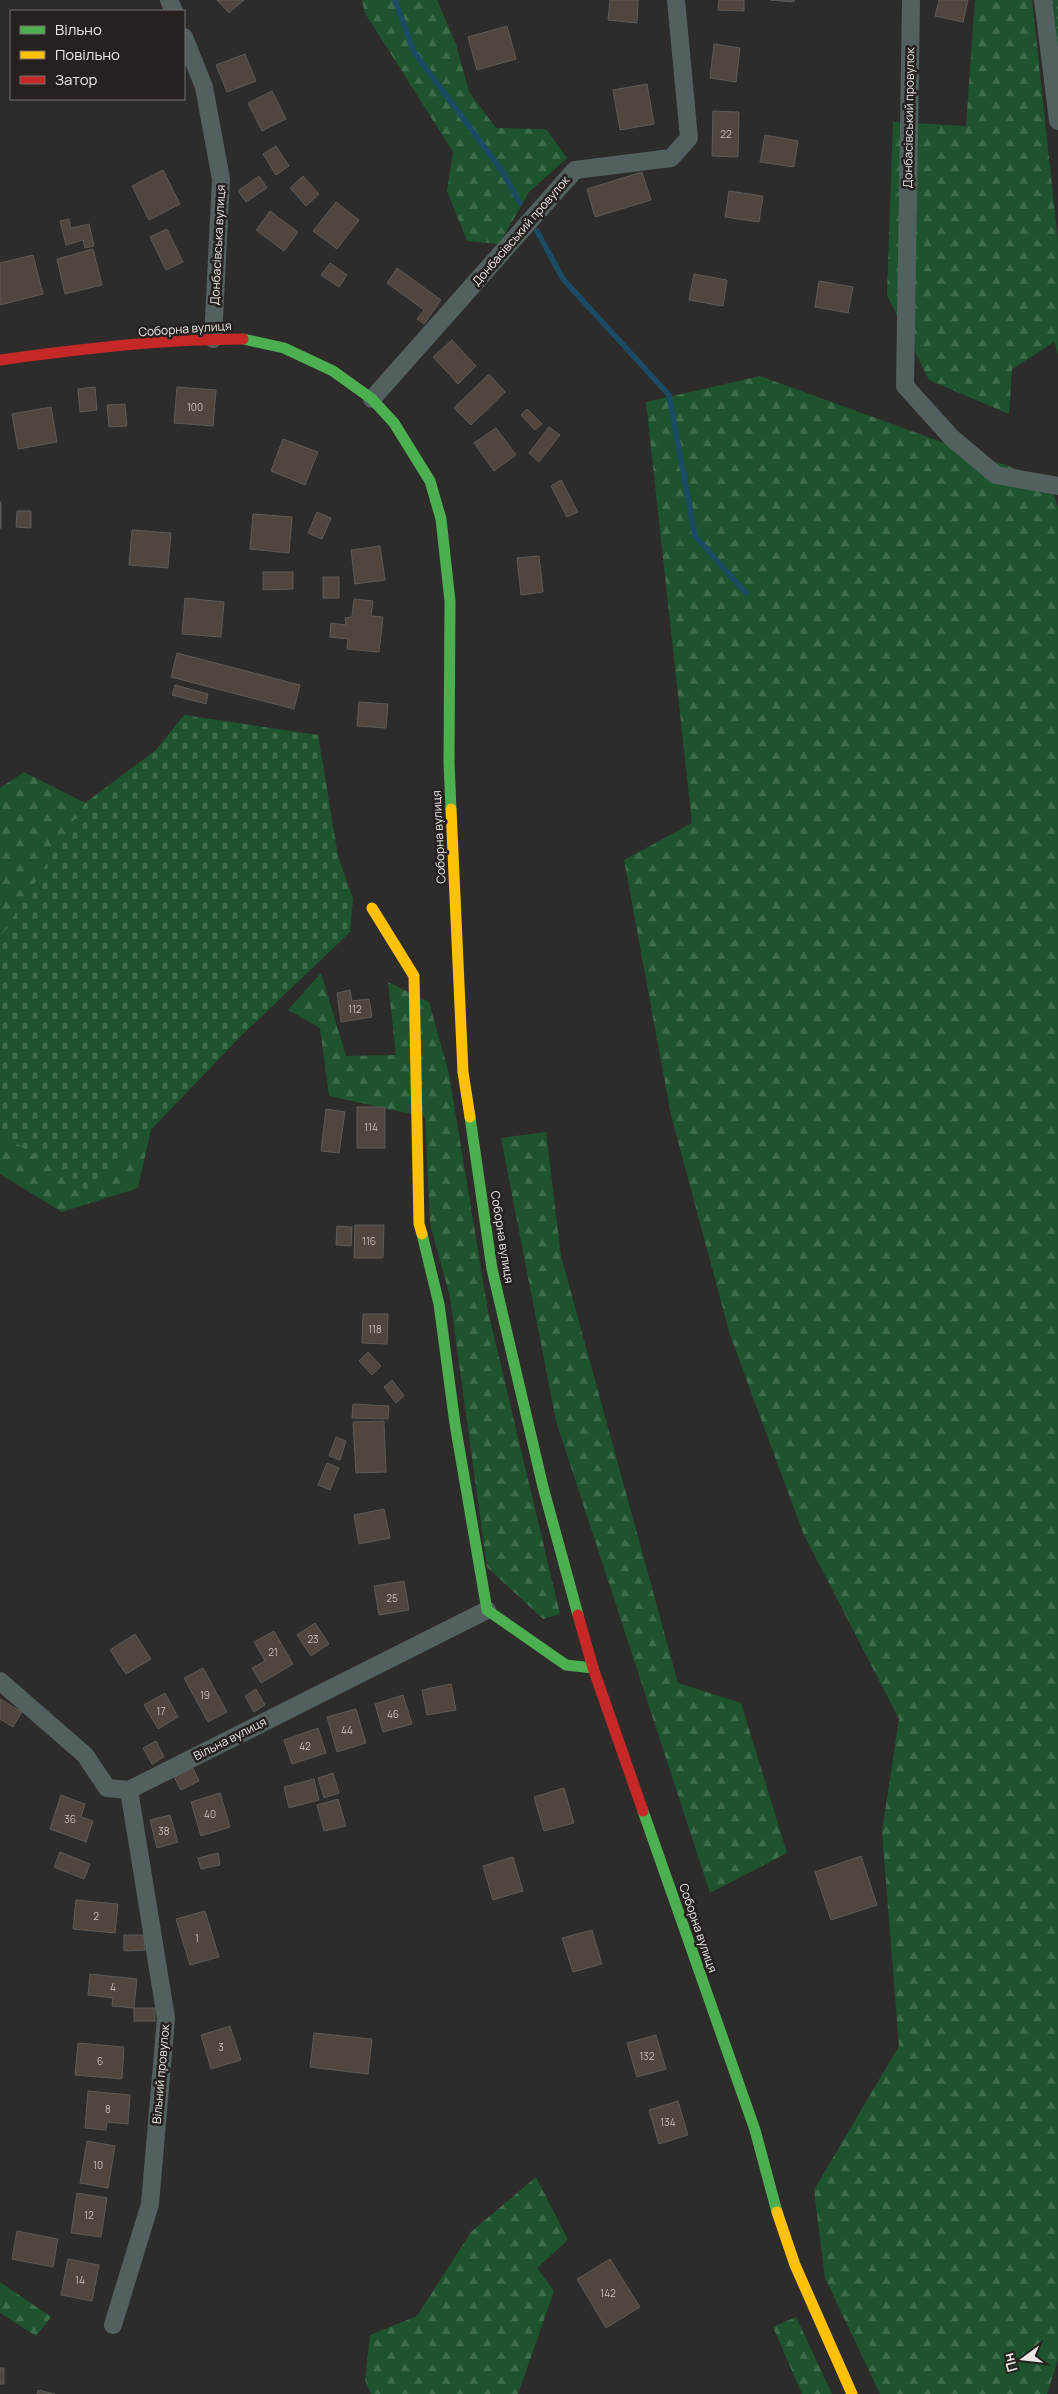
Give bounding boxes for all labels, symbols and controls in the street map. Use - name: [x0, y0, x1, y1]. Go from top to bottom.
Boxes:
- legend: [10, 10, 185, 100]
- text: Вільно: [55, 19, 102, 40]
- text: Повільно: [55, 44, 120, 65]
- street label: Донбасівський провулок: [899, 46, 918, 189]
- text: Затор: [55, 69, 98, 90]
- house number: 22: [720, 127, 732, 141]
- street label: Донбасівський провулок: [468, 171, 574, 289]
- street label: Донбасівська вулиця: [206, 184, 229, 306]
- street label: Соборна вулиця: [138, 317, 232, 340]
- house number: 100: [187, 400, 203, 414]
- street label: Соборна вулиця: [428, 790, 449, 884]
- house number: 112: [348, 1002, 362, 1016]
- house number: 114: [364, 1120, 378, 1134]
- street label: Соборна вулиця: [487, 1189, 518, 1284]
- house number: 116: [362, 1234, 376, 1248]
- house number: 118: [368, 1322, 382, 1336]
- house number: 25: [386, 1591, 398, 1605]
- house number: 23: [307, 1632, 319, 1646]
- house number: 21: [268, 1645, 278, 1659]
- house number: 19: [200, 1688, 210, 1702]
- house number: 17: [157, 1704, 165, 1718]
- house number: 46: [387, 1707, 399, 1721]
- street label: Вільна вулиця: [190, 1713, 269, 1764]
- house number: 44: [341, 1723, 353, 1737]
- house number: 42: [299, 1739, 311, 1753]
- house number: 40: [204, 1807, 216, 1821]
- house number: 36: [64, 1812, 76, 1826]
- house number: 38: [158, 1824, 170, 1838]
- street label: Соборна вулиця: [675, 1881, 722, 1975]
- house number: 2: [93, 1909, 99, 1923]
- house number: 1: [195, 1931, 199, 1945]
- house number: 4: [110, 1980, 116, 1994]
- street label: Вільний провулок: [148, 2022, 173, 2124]
- house number: 3: [218, 2040, 224, 2054]
- house number: 132: [639, 2049, 655, 2063]
- house number: 6: [97, 2054, 103, 2068]
- house number: 8: [105, 2102, 111, 2116]
- house number: 134: [660, 2115, 676, 2129]
- house number: 10: [93, 2158, 103, 2172]
- house number: 12: [84, 2208, 94, 2222]
- house number: 14: [75, 2273, 85, 2287]
- house number: 142: [600, 2286, 616, 2300]
- north arrow: [998, 2334, 1048, 2384]
- text: Пн: [998, 2351, 1022, 2374]

